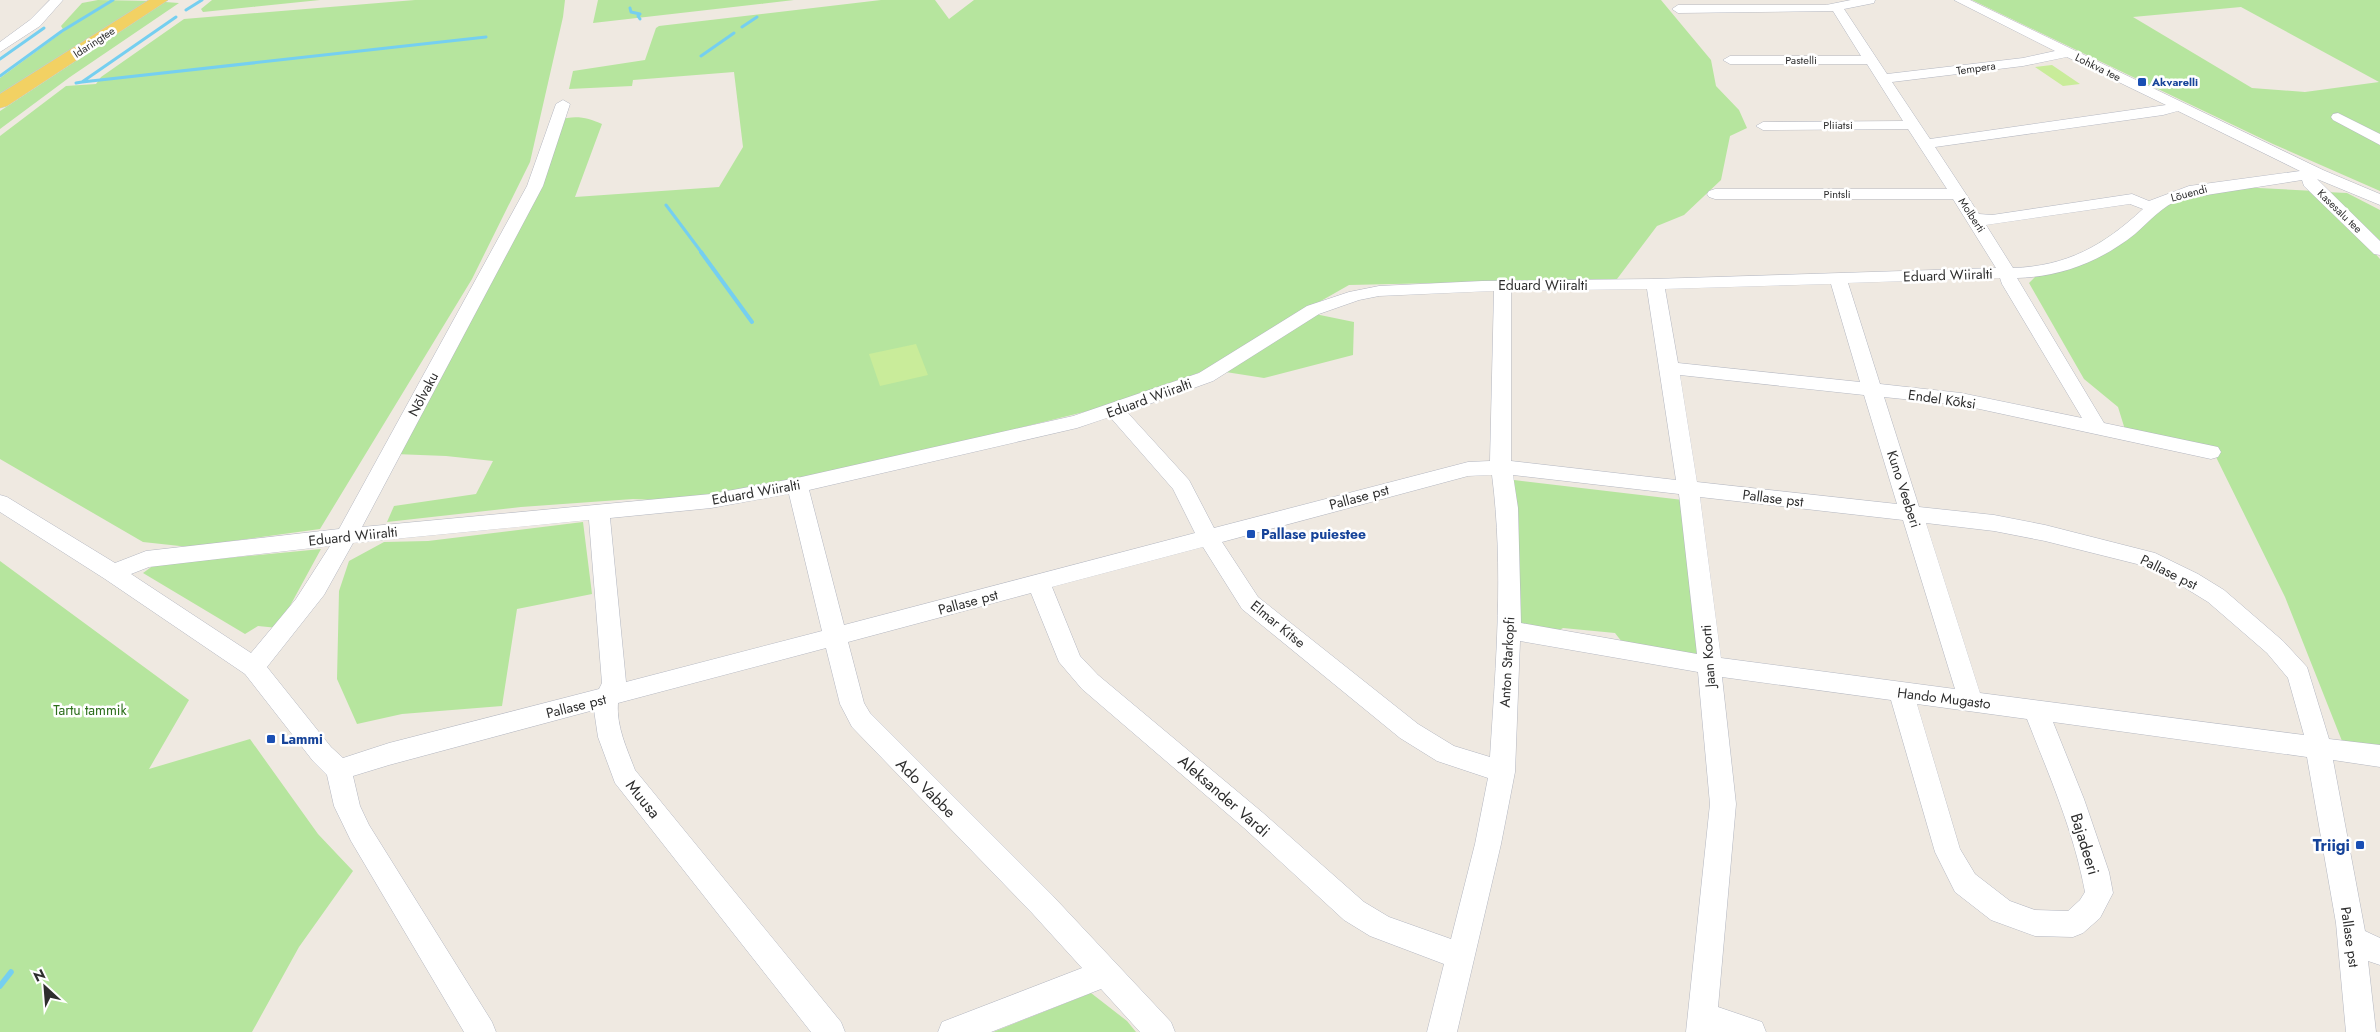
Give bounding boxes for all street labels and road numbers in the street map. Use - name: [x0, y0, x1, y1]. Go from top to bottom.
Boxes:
- street label: Idaringtee: [70, 22, 118, 61]
- street label: Lohkva tee: [2072, 49, 2124, 85]
- street label: Pastelli: [1785, 52, 1817, 68]
- street label: Tempera: [1955, 57, 1997, 79]
- street label: Pliiatsi: [1823, 117, 1853, 133]
- street label: Lõuendi: [2169, 180, 2209, 206]
- street label: Kasesalu tee: [2314, 185, 2366, 237]
- street label: Pintsli: [1823, 186, 1851, 202]
- street label: Molberti: [1955, 194, 1989, 236]
- street label: Eduard Wiiralti: [1903, 263, 1993, 287]
- street label: Eduard Wiiralti: [1498, 275, 1588, 295]
- street label: Nõlvaku: [403, 368, 443, 420]
- street label: Eduard Wiiralti: [1103, 373, 1195, 423]
- street label: Endel Kõksi: [1907, 384, 1977, 414]
- street label: Kuno Veeberi: [1882, 448, 1926, 530]
- street label: Eduard Wiiralti: [710, 474, 802, 510]
- street label: Pallase pst: [1327, 479, 1392, 515]
- street label: Pallase pst: [1741, 484, 1805, 512]
- street label: Eduard Wiiralti: [307, 521, 399, 551]
- street label: Pallase pst: [2137, 550, 2201, 595]
- street label: Pallase pst: [936, 584, 1001, 620]
- street label: Elmar Kitse: [1246, 596, 1310, 652]
- street label: Anton Starkopfi: [1495, 616, 1519, 708]
- street label: Jaan Koorti: [1696, 624, 1720, 690]
- street label: Hando Mugasto: [1896, 682, 1992, 714]
- street label: Pallase pst: [544, 689, 609, 723]
- street label: Aleksander Vardi: [1173, 750, 1275, 842]
- street label: Ado Vabbe: [891, 753, 961, 823]
- street label: Muusa: [620, 775, 666, 823]
- street label: Bajadeeri: [2065, 810, 2105, 878]
- street label: Pallase pst: [2336, 905, 2364, 969]

